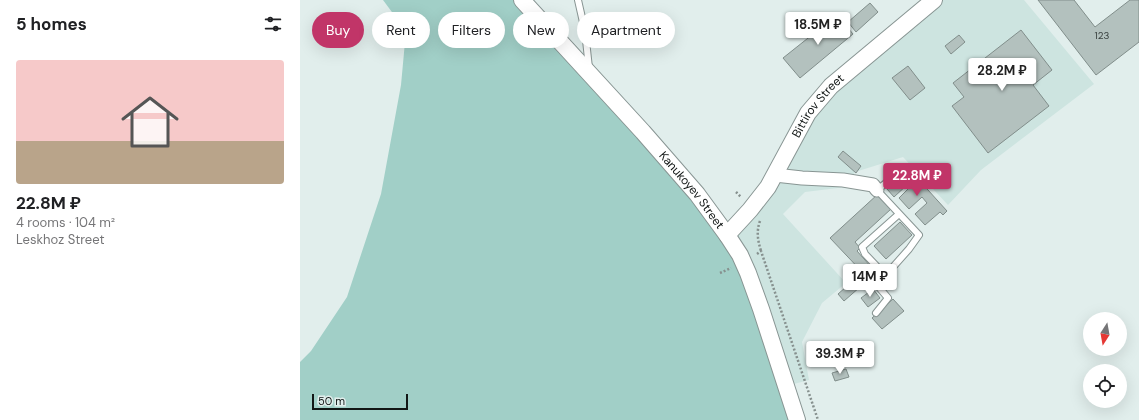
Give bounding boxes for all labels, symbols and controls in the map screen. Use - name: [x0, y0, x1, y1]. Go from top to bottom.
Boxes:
- chip: Buy: [312, 12, 364, 48]
- chip: Rent: [372, 12, 430, 48]
- chip: Filters: [438, 12, 505, 48]
- chip: New: [513, 12, 569, 48]
- chip: Apartment: [577, 12, 675, 48]
- pin: 18.5M ₽: [781, 12, 855, 46]
- text: 5 homes: [16, 13, 87, 35]
- icon: filters: [262, 13, 284, 35]
- text: 18.5M ₽: [794, 16, 842, 33]
- house number: 123: [1095, 29, 1109, 42]
- pin: 28.2M ₽: [965, 58, 1039, 92]
- text: 28.2M ₽: [977, 62, 1027, 79]
- street label: Bittirov Street: [788, 70, 848, 140]
- icon: home: [114, 86, 186, 158]
- street label: Kanukoyev Street: [655, 148, 728, 232]
- pin: 22.8M ₽: [880, 163, 954, 197]
- text: 22.8M ₽: [892, 167, 942, 184]
- text: 22.8M ₽: [16, 192, 81, 214]
- text: 4 rooms · 104 m²: [16, 214, 115, 231]
- text: Leskhoz Street: [16, 231, 104, 248]
- pin: 14M ₽: [842, 264, 898, 298]
- text: 14M ₽: [852, 268, 888, 285]
- north arrow: [1083, 312, 1127, 356]
- map controls: [1083, 312, 1127, 408]
- pin: 39.3M ₽: [803, 341, 877, 375]
- text: 39.3M ₽: [815, 345, 865, 362]
- button: locate: [1083, 364, 1127, 408]
- scale bar: [312, 392, 408, 411]
- text: 50 m: [318, 394, 345, 408]

